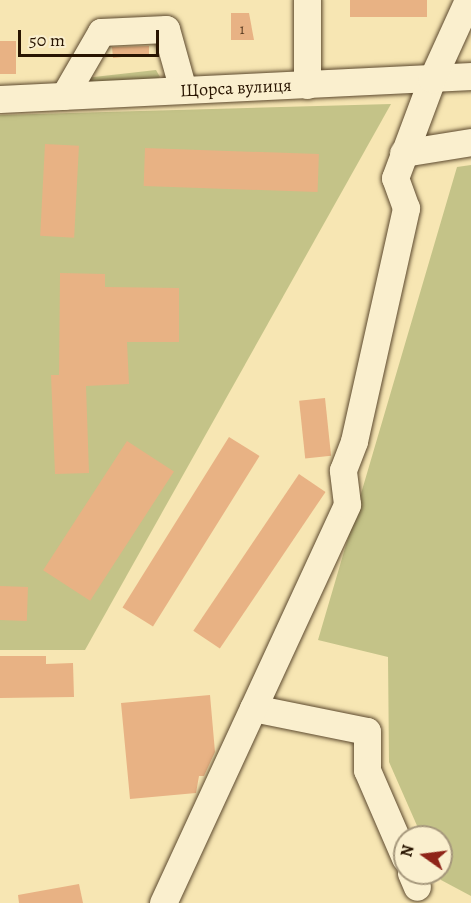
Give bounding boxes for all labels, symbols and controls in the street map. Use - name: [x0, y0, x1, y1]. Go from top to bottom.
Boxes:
- scale bar: [21, 18, 162, 56]
- house number: 1: [239, 21, 245, 39]
- text: 50 m: [29, 28, 65, 52]
- street label: Щорса вулиця: [180, 74, 292, 102]
- north arrow: [393, 825, 453, 885]
- text: N: [395, 843, 420, 859]

